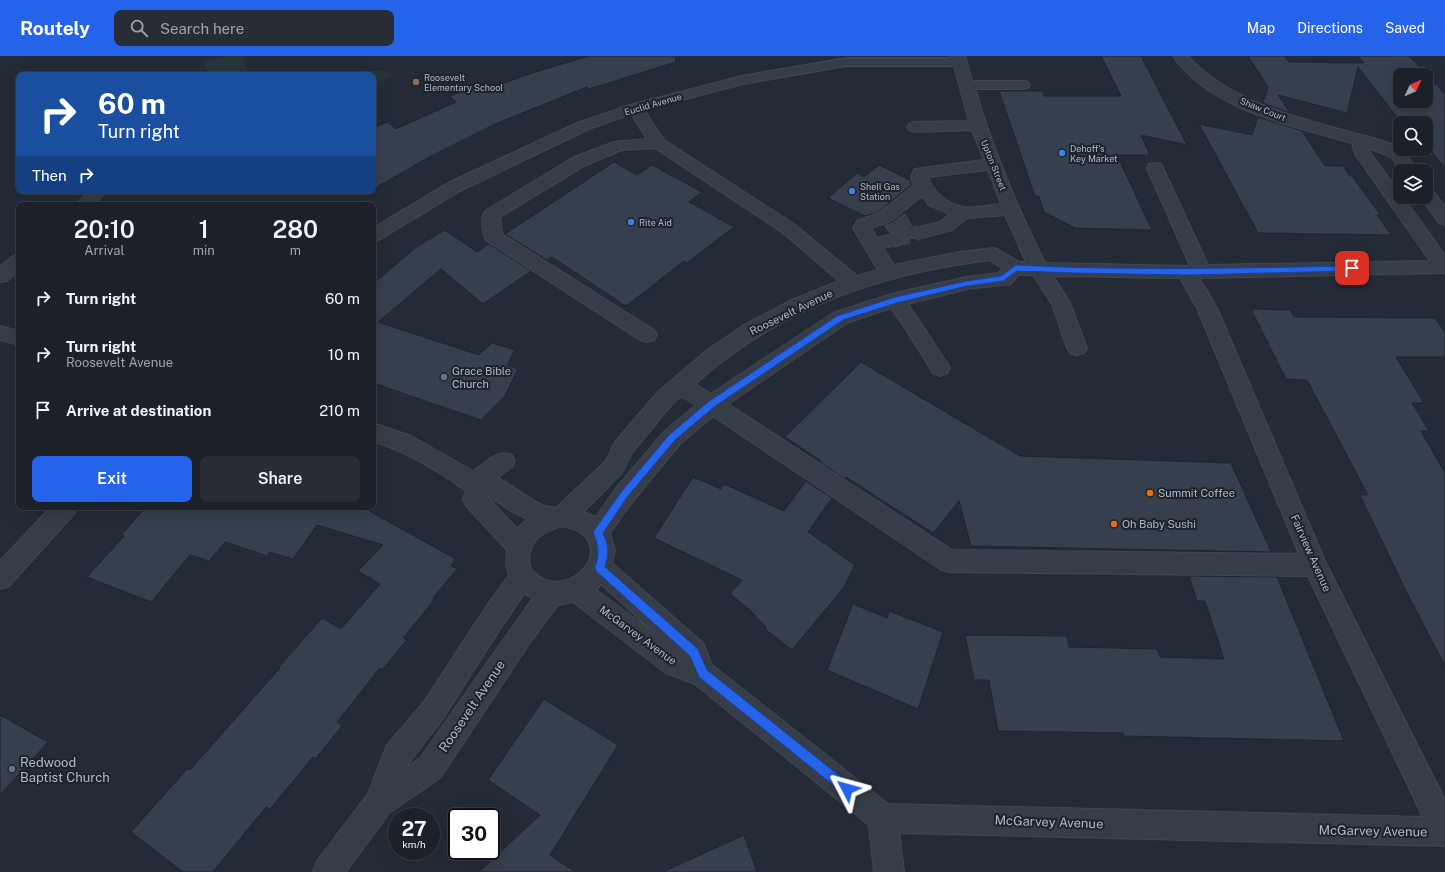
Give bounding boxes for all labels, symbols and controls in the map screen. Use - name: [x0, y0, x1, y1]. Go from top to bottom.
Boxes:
- search box: [114, 10, 394, 46]
- text: Routely: [20, 17, 90, 39]
- icon: search: [128, 17, 150, 39]
- text: Search here: [160, 20, 244, 37]
- text: Map: [1247, 20, 1275, 36]
- text: Directions: [1297, 20, 1363, 36]
- text: Saved: [1385, 20, 1425, 36]
- north arrow: [1393, 68, 1433, 108]
- map controls: [1393, 68, 1433, 204]
- place label: Roosevelt Elementary School: [424, 72, 503, 93]
- marker: Roosevelt Elementary School: [411, 77, 421, 87]
- text: 60 m: [98, 87, 166, 120]
- icon: right: [32, 88, 84, 140]
- street label: Euclid Avenue: [623, 91, 683, 117]
- street label: Shaw Court: [1238, 95, 1288, 123]
- button: search: [1393, 116, 1433, 156]
- text: Turn right: [98, 121, 180, 142]
- street label: Upton Street: [979, 138, 1009, 192]
- place label: Dehoff's Key Market: [1070, 143, 1118, 164]
- marker: Dehoff's Key Market: [1057, 148, 1067, 158]
- icon: right: [75, 164, 97, 186]
- button: layers: [1393, 164, 1433, 204]
- text: Then: [32, 167, 67, 184]
- place label: Shell Gas Station: [860, 181, 900, 202]
- marker: Shell Gas Station: [847, 186, 857, 196]
- text: 20:10: [74, 215, 135, 243]
- text: 1: [199, 215, 209, 243]
- text: 280: [273, 215, 318, 243]
- marker: Rite Aid: [626, 217, 636, 227]
- place label: Rite Aid: [639, 217, 672, 228]
- text: Arrival: [84, 243, 124, 258]
- text: min: [193, 243, 215, 258]
- text: m: [290, 243, 301, 258]
- pin: [1335, 251, 1369, 285]
- icon: arrive: [1341, 257, 1363, 279]
- icon: right: [32, 287, 54, 309]
- street label: Roosevelt Avenue: [748, 287, 834, 337]
- text: Turn right: [66, 290, 136, 307]
- text: 60 m: [325, 290, 360, 307]
- text: Turn right: [66, 338, 136, 355]
- icon: right: [32, 343, 54, 365]
- text: 10 m: [328, 346, 360, 363]
- text: Roosevelt Avenue: [66, 355, 173, 370]
- place label: Grace Bible Church: [452, 365, 511, 390]
- marker: Grace Bible Church: [439, 372, 449, 382]
- icon: arrive: [32, 399, 54, 421]
- text: Arrive at destination: [66, 402, 211, 419]
- text: 210 m: [319, 402, 360, 419]
- button: Exit: [32, 456, 192, 502]
- button: Share: [200, 456, 360, 502]
- place label: Summit Coffee: [1158, 487, 1235, 499]
- marker: Summit Coffee: [1145, 488, 1155, 498]
- street label: Fairview Avenue: [1289, 513, 1333, 593]
- place label: Oh Baby Sushi: [1122, 518, 1196, 530]
- marker: Oh Baby Sushi: [1109, 519, 1119, 529]
- street label: McGarvey Avenue: [597, 603, 679, 667]
- street label: Roosevelt Avenue: [436, 657, 508, 755]
- place label: Redwood Baptist Church: [20, 755, 110, 785]
- marker: Redwood Baptist Church: [7, 764, 17, 774]
- position arrow: [826, 768, 868, 810]
- speed limit sign: 30: [448, 808, 500, 860]
- street label: McGarvey Avenue: [994, 813, 1104, 831]
- text: 27: [401, 817, 427, 841]
- street label: McGarvey Avenue: [1318, 823, 1428, 839]
- text: km/h: [402, 838, 426, 850]

